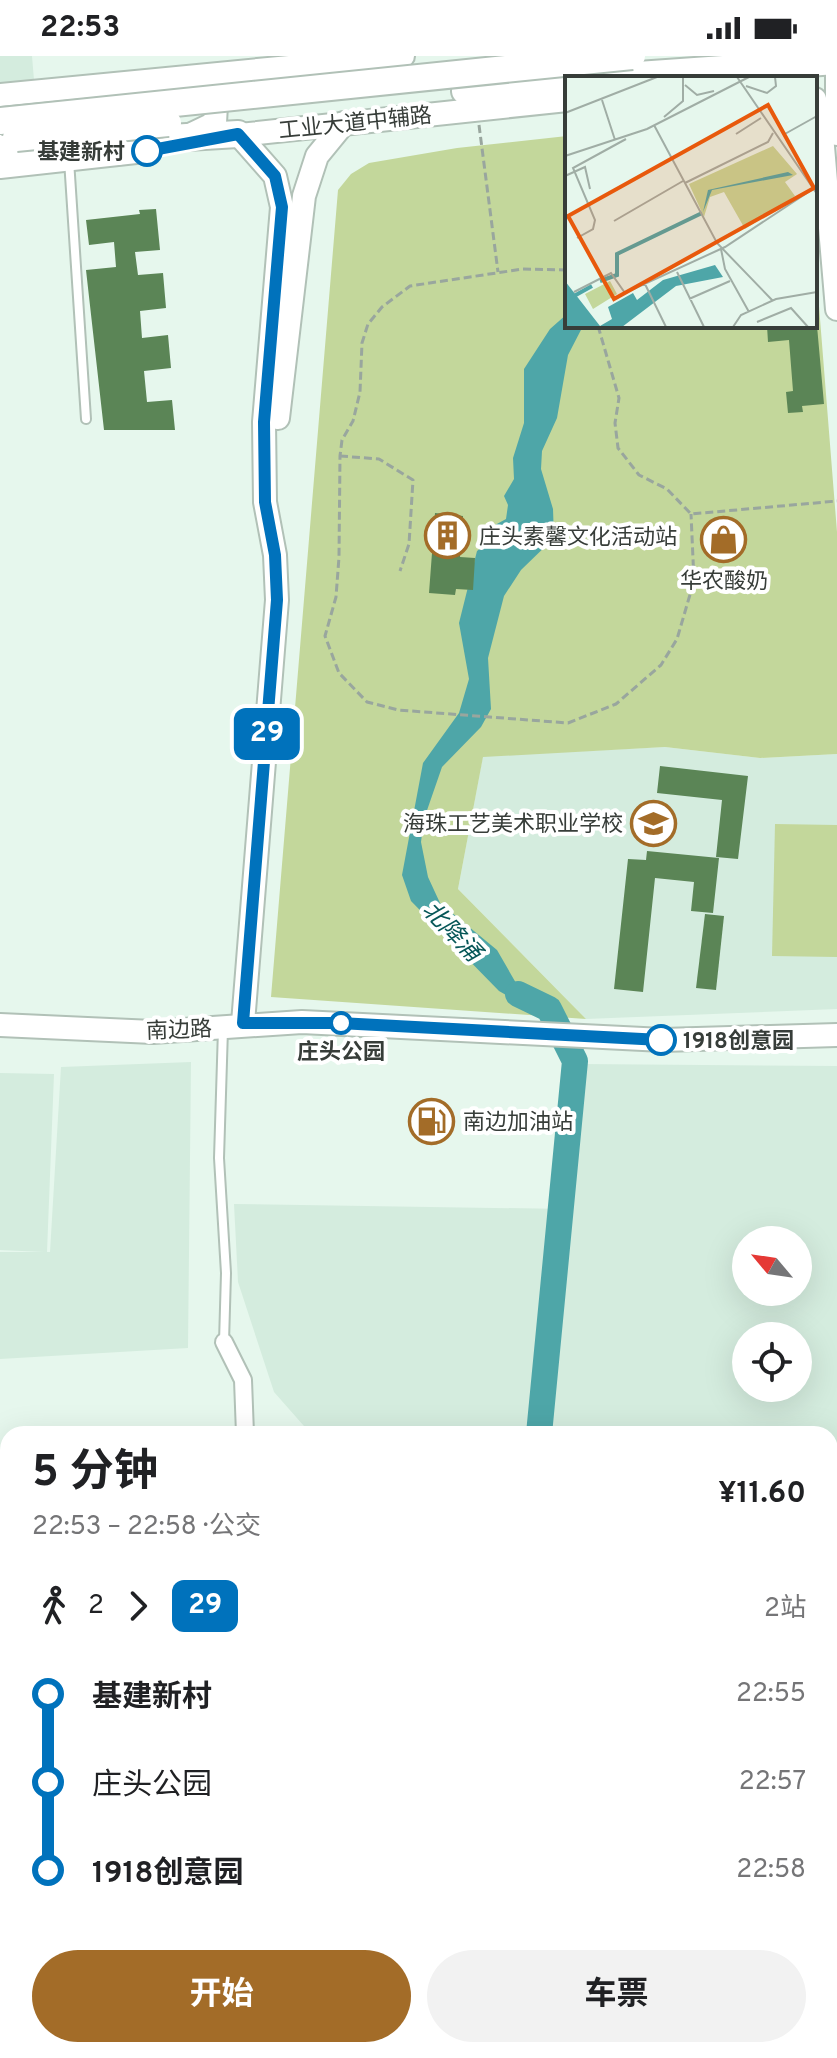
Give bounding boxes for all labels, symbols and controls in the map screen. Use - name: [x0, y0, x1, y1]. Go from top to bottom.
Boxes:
- text: 22:53: [40, 10, 120, 47]
- inset map: [565, 76, 817, 328]
- street label: 工业大道中辅路: [277, 103, 433, 146]
- marker: 基建新村: [132, 136, 162, 166]
- place label: 基建新村: [37, 140, 125, 167]
- building icon: 庄头素馨文化活动站: [424, 512, 472, 560]
- shop icon: 华农酸奶: [700, 515, 748, 563]
- place label: 庄头素馨文化活动站: [479, 525, 677, 552]
- place label: 华农酸奶: [680, 569, 768, 596]
- line badge: 29: [231, 708, 303, 760]
- text: 29: [250, 716, 284, 752]
- school or university icon: 海珠工艺美术职业学校: [630, 799, 678, 847]
- place label: 海珠工艺美术职业学校: [403, 812, 623, 839]
- water label: 北降涌: [415, 896, 488, 971]
- marker: 庄头公园: [330, 1012, 352, 1034]
- street label: 南边路: [146, 1017, 213, 1046]
- marker: 1918创意园: [646, 1025, 676, 1055]
- place label: 1918创意园: [683, 1029, 794, 1056]
- place label: 庄头公园: [297, 1040, 385, 1067]
- fuel station icon: 南边加油站: [408, 1097, 456, 1145]
- place label: 南边加油站: [463, 1110, 573, 1137]
- north arrow: [732, 1226, 812, 1306]
- map controls: [732, 1226, 812, 1402]
- button: locate: [732, 1322, 812, 1402]
- text: 5 分钟: [32, 1446, 158, 1502]
- text: ¥11.60: [718, 1476, 806, 1513]
- text: 22:53 – 22:58 · 公交: [32, 1511, 261, 1544]
- icon: walk: [32, 1584, 76, 1628]
- icon: forward: [116, 1584, 160, 1628]
- text: 29: [188, 1588, 222, 1624]
- text: 2: [88, 1590, 104, 1623]
- text: 2站: [764, 1593, 806, 1626]
- text: 22:55: [736, 1678, 806, 1711]
- text: 基建新村: [92, 1680, 212, 1717]
- text: 22:57: [739, 1766, 806, 1799]
- text: 庄头公园: [92, 1768, 212, 1805]
- text: 22:58: [736, 1854, 806, 1887]
- text: 1918创意园: [92, 1856, 243, 1893]
- button: 开始: [32, 1950, 411, 2042]
- button: 车票: [427, 1950, 806, 2042]

